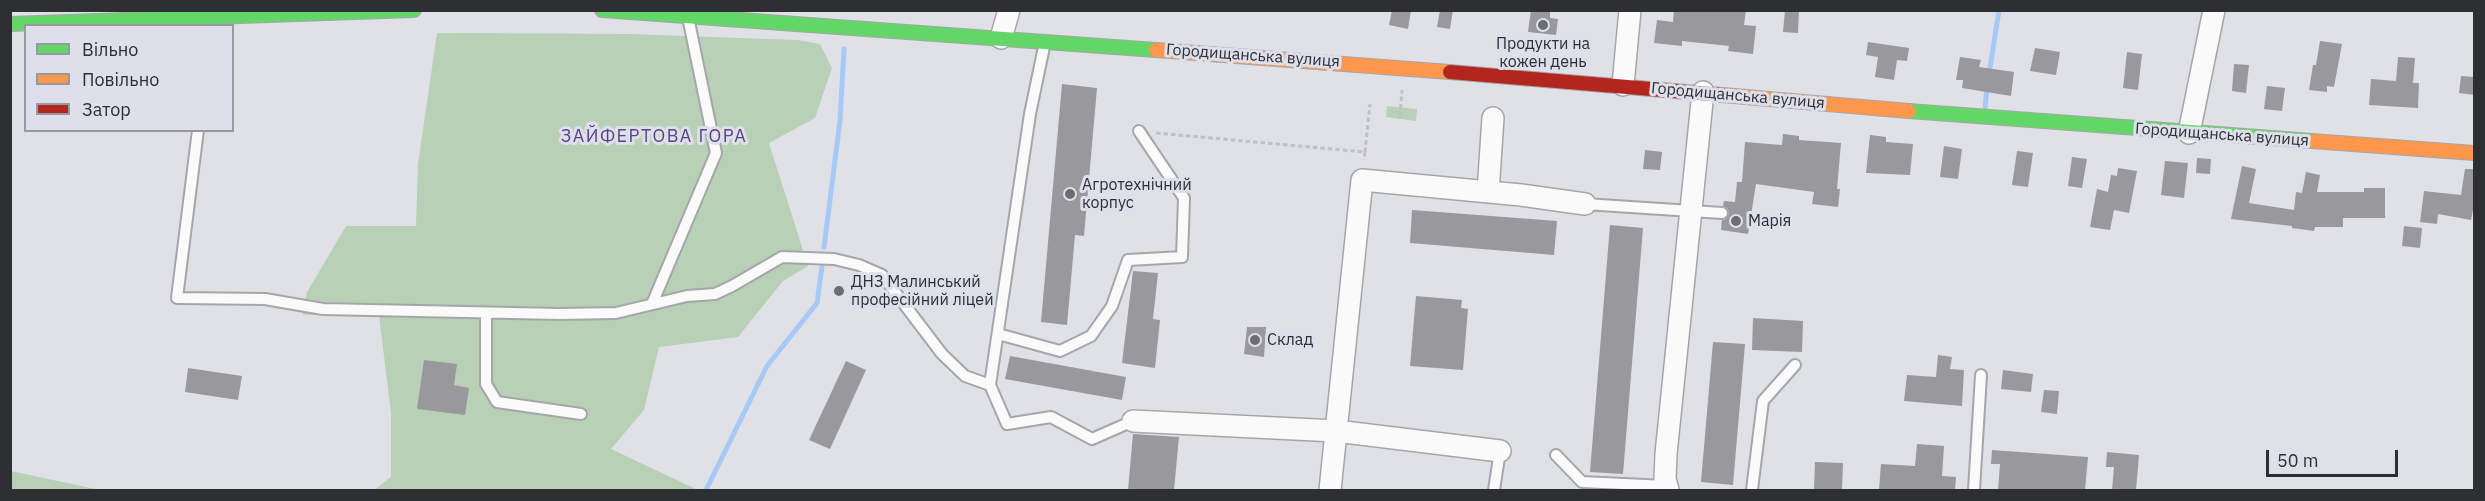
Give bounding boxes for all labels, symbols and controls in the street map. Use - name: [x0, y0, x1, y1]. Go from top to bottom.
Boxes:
- marker: Продукти на кожен день: [1536, 18, 1550, 32]
- legend: [24, 24, 234, 132]
- place label: Продукти на кожен день: [1496, 34, 1590, 72]
- text: Вільно: [82, 38, 138, 61]
- street label: Городищанська вулиця: [1165, 40, 1341, 72]
- text: Повільно: [82, 68, 159, 91]
- street label: Городищанська вулиця: [1650, 79, 1826, 113]
- text: Затор: [82, 98, 131, 121]
- street label: Городищанська вулиця: [2134, 119, 2310, 151]
- district label: ЗАЙФЕРТОВА ГОРА: [561, 126, 747, 148]
- place label: Агротехнічний корпус: [1082, 175, 1192, 213]
- marker: Агротехнічний корпус: [1063, 187, 1077, 201]
- place label: Марія: [1748, 211, 1791, 231]
- marker: Марія: [1729, 214, 1743, 228]
- place label: ДНЗ Малинський професійний ліцей: [851, 272, 994, 310]
- marker: ДНЗ Малинський професійний ліцей: [832, 284, 846, 298]
- place label: Склад: [1267, 330, 1313, 350]
- marker: Склад: [1248, 333, 1262, 347]
- scale bar: [2269, 438, 2401, 476]
- text: 50 m: [2277, 449, 2319, 472]

